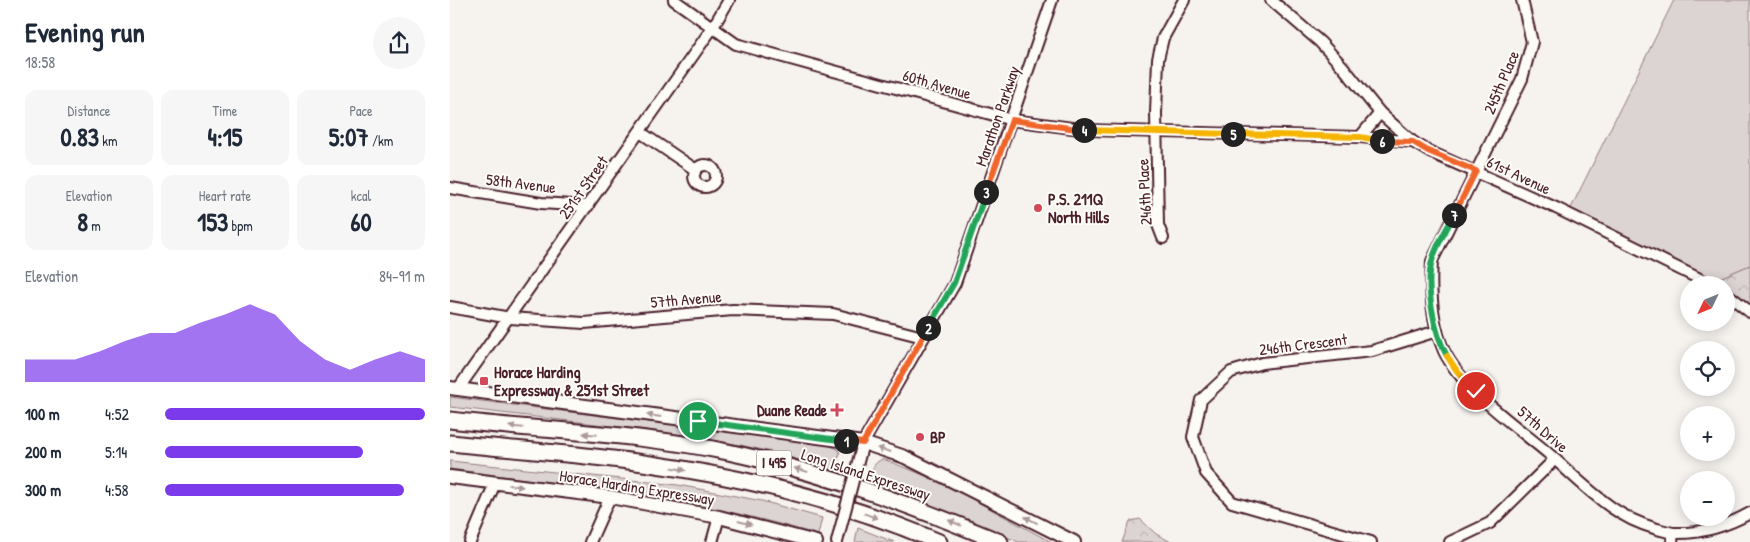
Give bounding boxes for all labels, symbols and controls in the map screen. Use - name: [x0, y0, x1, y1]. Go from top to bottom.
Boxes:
- text: Evening run: [25, 13, 145, 51]
- button: share: [373, 17, 425, 69]
- street label: 245th Place: [1478, 46, 1524, 117]
- text: 18:58: [25, 51, 55, 73]
- street label: Marathon Parkway: [970, 63, 1025, 169]
- street label: 60th Avenue: [900, 64, 974, 104]
- text: Distance: [68, 101, 110, 120]
- text: Time: [213, 101, 237, 120]
- text: Pace: [349, 101, 373, 120]
- pin: 4: [1072, 118, 1096, 142]
- text: 0.83: [60, 120, 99, 154]
- text: 4:15: [208, 120, 242, 154]
- text: 5:07: [329, 120, 369, 154]
- text: 4: [1082, 121, 1087, 140]
- pin: 5: [1220, 122, 1246, 146]
- text: 5: [1231, 125, 1236, 144]
- pin: 6: [1370, 128, 1394, 154]
- text: km: [99, 131, 118, 150]
- text: /km: [369, 131, 393, 150]
- text: 6: [1380, 132, 1385, 151]
- street label: 251st Street: [553, 151, 613, 223]
- street label: 61st Avenue: [1483, 151, 1555, 200]
- street label: 246th Place: [1131, 158, 1157, 226]
- street label: 58th Avenue: [485, 168, 558, 198]
- pin: 3: [974, 180, 998, 204]
- text: 3: [983, 183, 990, 202]
- text: Elevation: [66, 186, 112, 205]
- text: Heart rate: [199, 186, 251, 205]
- text: kcal: [351, 186, 371, 205]
- place label: P.S. 211Q North Hills: [1048, 188, 1110, 228]
- marker: P.S. 211Q North Hills: [1032, 202, 1044, 214]
- pin: 7: [1442, 202, 1466, 228]
- text: 8: [77, 205, 88, 239]
- text: 153: [197, 205, 228, 239]
- text: 60: [350, 205, 372, 239]
- text: 7: [1451, 206, 1458, 225]
- text: m: [88, 216, 101, 235]
- text: bpm: [228, 216, 253, 235]
- text: Elevation: [25, 265, 78, 287]
- text: 84–91 m: [379, 265, 425, 287]
- north arrow: [1680, 276, 1735, 331]
- map controls: [1680, 276, 1735, 526]
- street label: 57th Avenue: [650, 285, 723, 313]
- pin: 2: [916, 316, 940, 340]
- text: 2: [925, 319, 932, 338]
- street label: 246th Crescent: [1258, 328, 1349, 360]
- button: locate: [1680, 341, 1735, 396]
- place label: Horace Harding Expressway & 251st Street: [494, 361, 649, 402]
- pin: [1455, 370, 1497, 412]
- marker: Horace Harding Expressway & 251st Street: [478, 375, 490, 387]
- icon: check: [1462, 377, 1490, 405]
- place label: Duane Reade: [757, 399, 828, 421]
- pin: [677, 400, 719, 442]
- street label: 57th Drive: [1513, 401, 1574, 458]
- text: 100 m: [25, 403, 60, 425]
- text: 4:52: [105, 403, 129, 425]
- marker: Duane Reade: [831, 404, 843, 416]
- button: +: [1680, 406, 1735, 461]
- icon: arrive: [684, 407, 712, 435]
- one-way arrow: [646, 411, 662, 419]
- one-way arrow: [508, 423, 524, 431]
- place label: BP: [930, 426, 946, 448]
- pin: 1: [834, 428, 858, 454]
- one-way arrow: [582, 430, 598, 438]
- marker: BP: [914, 431, 926, 443]
- text: 1: [844, 432, 849, 451]
- text: 200 m: [25, 441, 61, 463]
- text: 5:14: [105, 441, 127, 463]
- street label: Long Island Expressway: [799, 443, 934, 505]
- one-way arrow: [877, 445, 892, 453]
- road number: I 495: [756, 450, 792, 476]
- street label: Horace Harding Expressway: [558, 464, 716, 510]
- one-way arrow: [672, 465, 688, 473]
- one-way arrow: [794, 466, 809, 474]
- button: −: [1680, 471, 1735, 526]
- text: 300 m: [25, 479, 61, 501]
- text: 4:58: [105, 479, 128, 501]
- one-way arrow: [508, 482, 524, 490]
- one-way arrow: [863, 513, 878, 520]
- one-way arrow: [1023, 516, 1038, 524]
- one-way arrow: [947, 519, 962, 527]
- one-way arrow: [737, 520, 752, 528]

